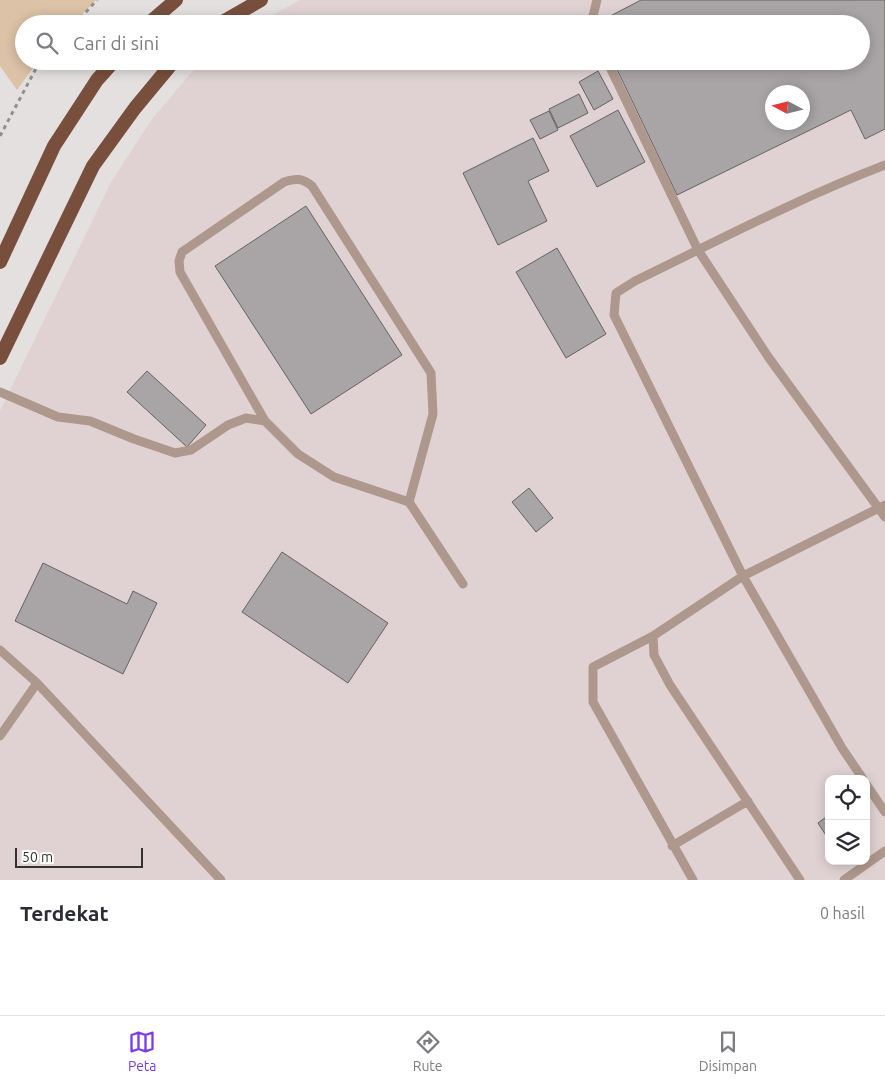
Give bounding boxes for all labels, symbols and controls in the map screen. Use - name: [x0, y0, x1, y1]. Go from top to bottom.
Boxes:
- search box: [15, 15, 870, 70]
- icon: search: [33, 29, 61, 57]
- text: Cari di sini: [73, 32, 159, 54]
- north arrow: [765, 85, 810, 130]
- map controls: [825, 775, 870, 865]
- button: locate: [825, 775, 870, 820]
- button: layers: [825, 820, 870, 865]
- scale bar: [15, 845, 142, 868]
- text: 50 m: [22, 849, 53, 865]
- text: Terdekat: [20, 901, 108, 925]
- text: 0 hasil: [820, 904, 865, 922]
- tab: Peta: [128, 1028, 157, 1074]
- tab: Rute: [413, 1028, 443, 1074]
- tab: Disimpan: [699, 1028, 757, 1074]

